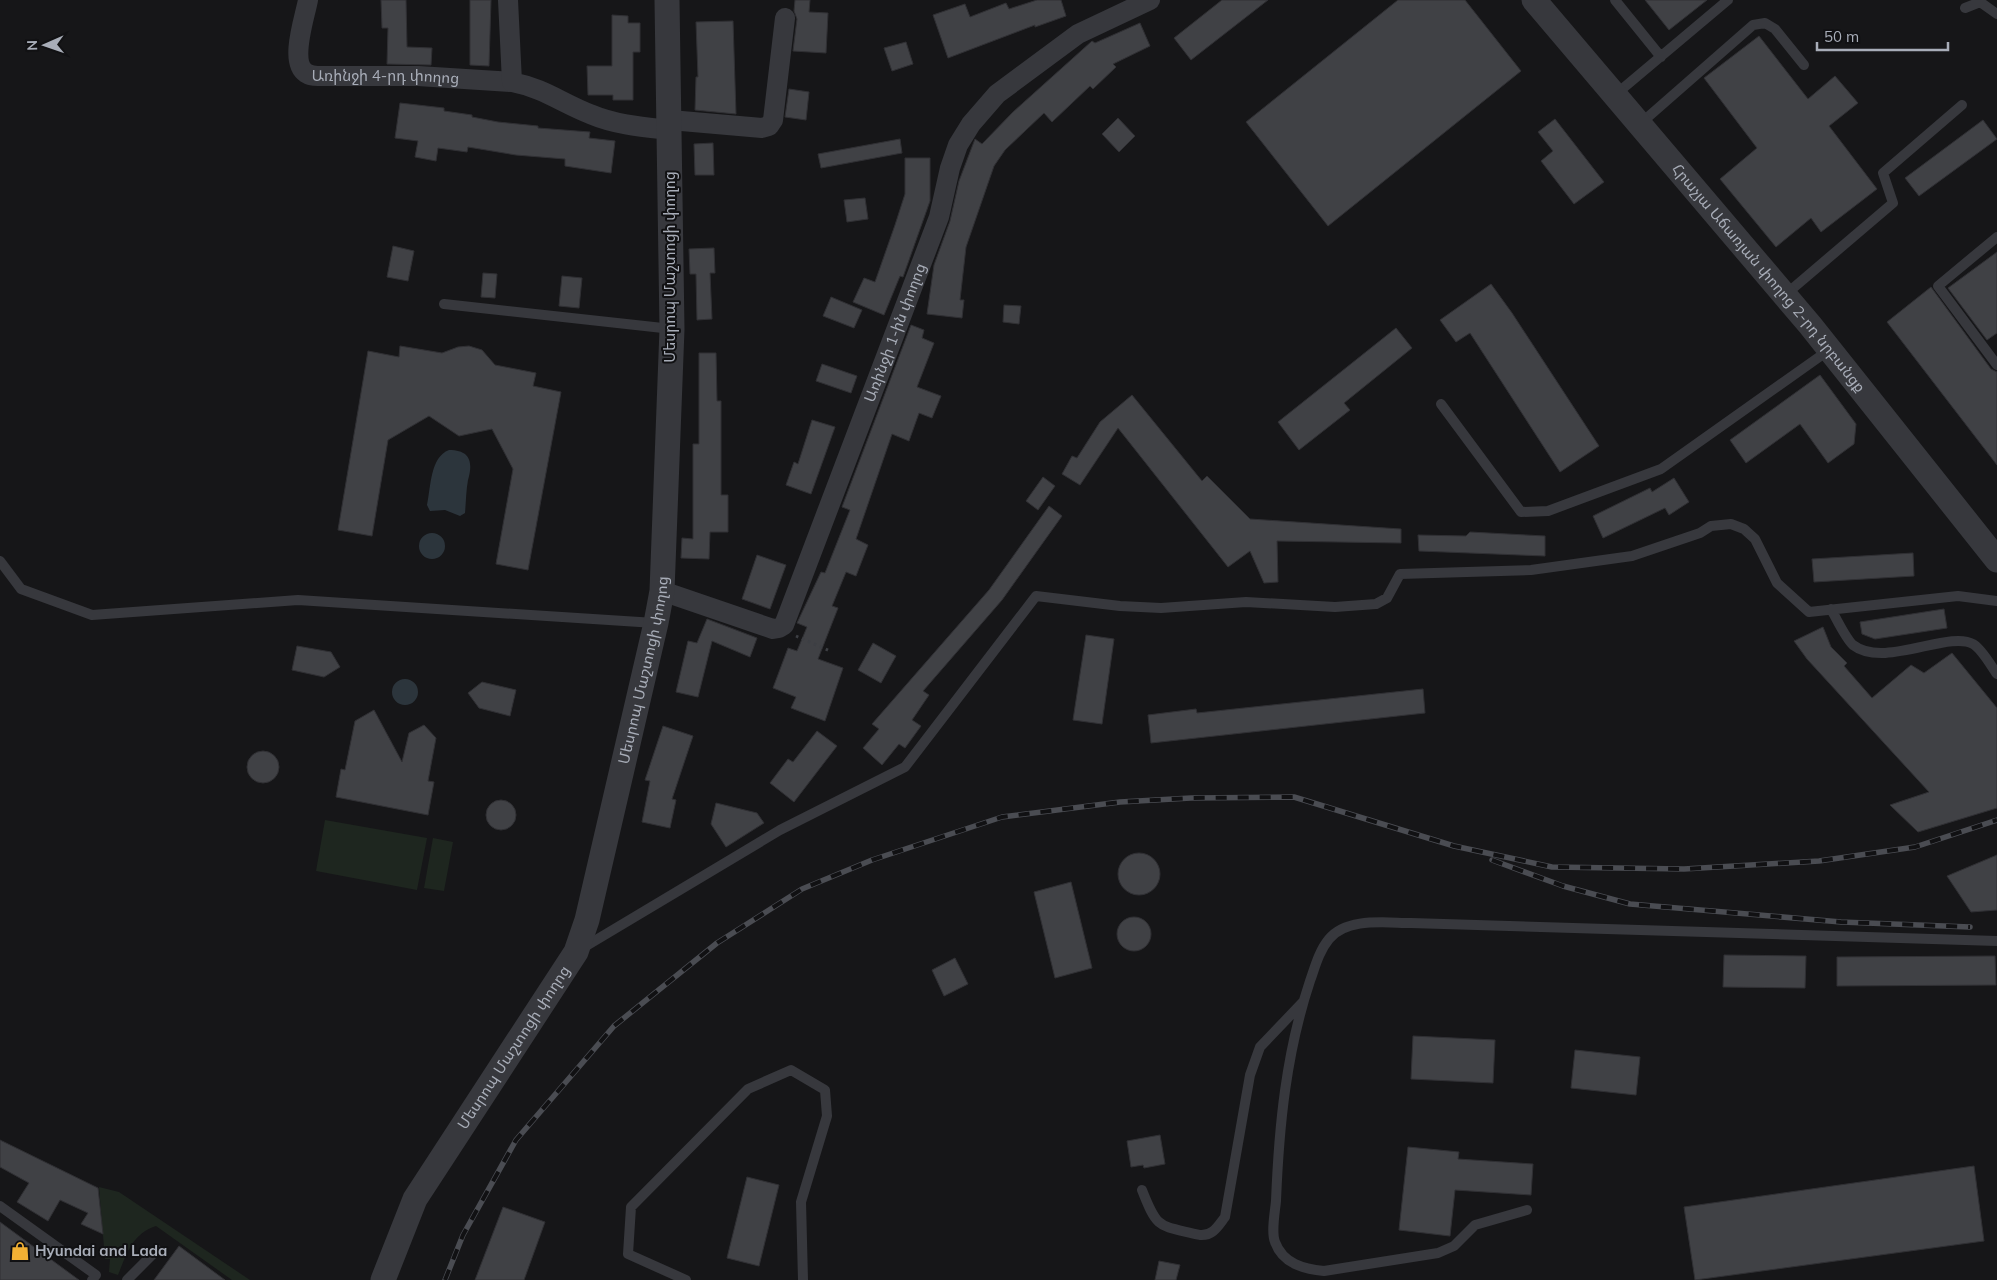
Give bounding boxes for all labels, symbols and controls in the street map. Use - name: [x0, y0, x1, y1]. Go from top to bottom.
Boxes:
- north arrow: [20, 20, 70, 70]
- scale bar: [1817, 20, 1948, 52]
- text: 50 m: [1824, 27, 1859, 46]
- text: N: [23, 40, 41, 51]
- street label: Առինջի 4-րդ փողոց: [311, 66, 460, 88]
- street label: Հրաչյա Աճառյան փողոց 2-րդ նրբանցք: [1668, 160, 1870, 396]
- street label: Մեսրոպ Մաշտոցի փողոց: [660, 171, 679, 363]
- street label: Առինջի 1-ին փողոց: [860, 260, 930, 405]
- street label: Մեսրոպ Մաշտոցի փողոց: [614, 576, 672, 766]
- street label: Մեսրոպ Մաշտոցի փողոց: [453, 962, 574, 1133]
- shop icon: Hyundai and Lada: [9, 1240, 31, 1262]
- place label: Hyundai and Lada: [35, 1241, 167, 1260]

